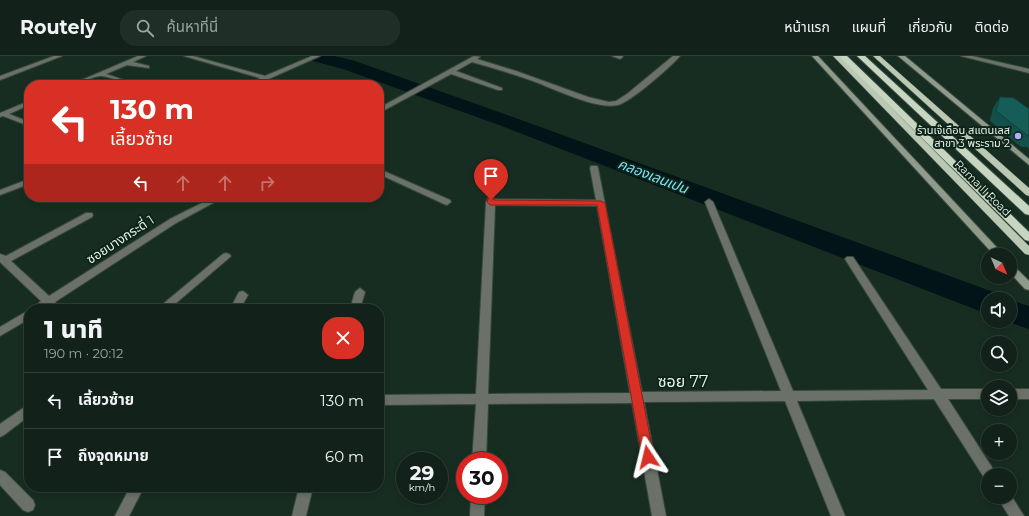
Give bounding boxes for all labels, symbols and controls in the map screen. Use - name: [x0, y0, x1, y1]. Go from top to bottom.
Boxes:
- search box: [120, 10, 400, 46]
- text: Routely: [20, 16, 96, 39]
- icon: search: [134, 17, 156, 39]
- text: ค้นหาที่นี่: [166, 17, 218, 36]
- text: หน้าแรก: [784, 18, 830, 36]
- text: แผนที่: [852, 18, 886, 36]
- text: เกี่ยวกับ: [908, 18, 953, 36]
- text: ติดต่อ: [975, 18, 1009, 36]
- text: 130 m: [110, 92, 194, 126]
- icon: left: [44, 96, 96, 148]
- place label: ร้านเจ๊เดือน สแตนเลส สาขา 3 พระราม 2: [917, 123, 1010, 150]
- text: เลี้ยวซ้าย: [110, 128, 173, 150]
- marker: ร้านเจ๊เดือน สแตนเลส สาขา 3 พระราม 2: [1013, 131, 1023, 141]
- water label: คลองเลนเปน: [615, 154, 692, 198]
- street label: Rama II Road: [952, 157, 1014, 219]
- pin: [474, 159, 508, 200]
- icon: arrive: [480, 165, 502, 187]
- icon: left: [130, 172, 152, 194]
- icon: ahead: [172, 172, 194, 194]
- icon: ahead: [214, 172, 236, 194]
- icon: right: [256, 172, 278, 194]
- street label: ซอยบางกระดี่ 1: [83, 210, 157, 267]
- north arrow: [981, 248, 1017, 284]
- map controls: [981, 248, 1017, 504]
- button: sound: [981, 292, 1017, 328]
- text: 1 นาที: [44, 315, 103, 344]
- button: close: [322, 317, 364, 359]
- button: search: [981, 336, 1017, 372]
- text: 190 m · 20:12: [44, 345, 123, 361]
- street label: ซอย 77: [658, 372, 708, 391]
- button: layers: [981, 380, 1017, 416]
- icon: left: [44, 390, 66, 412]
- text: เลี้ยวซ้าย: [78, 390, 134, 409]
- text: 130 m: [320, 391, 364, 410]
- button: +: [981, 424, 1017, 460]
- position arrow: [627, 436, 669, 478]
- icon: arrive: [44, 446, 66, 468]
- text: ถึงจุดหมาย: [78, 446, 149, 465]
- text: 60 m: [325, 447, 364, 466]
- speed limit sign: 30: [456, 452, 508, 504]
- text: 29: [410, 461, 434, 485]
- button: −: [981, 468, 1017, 504]
- text: km/h: [409, 481, 435, 494]

